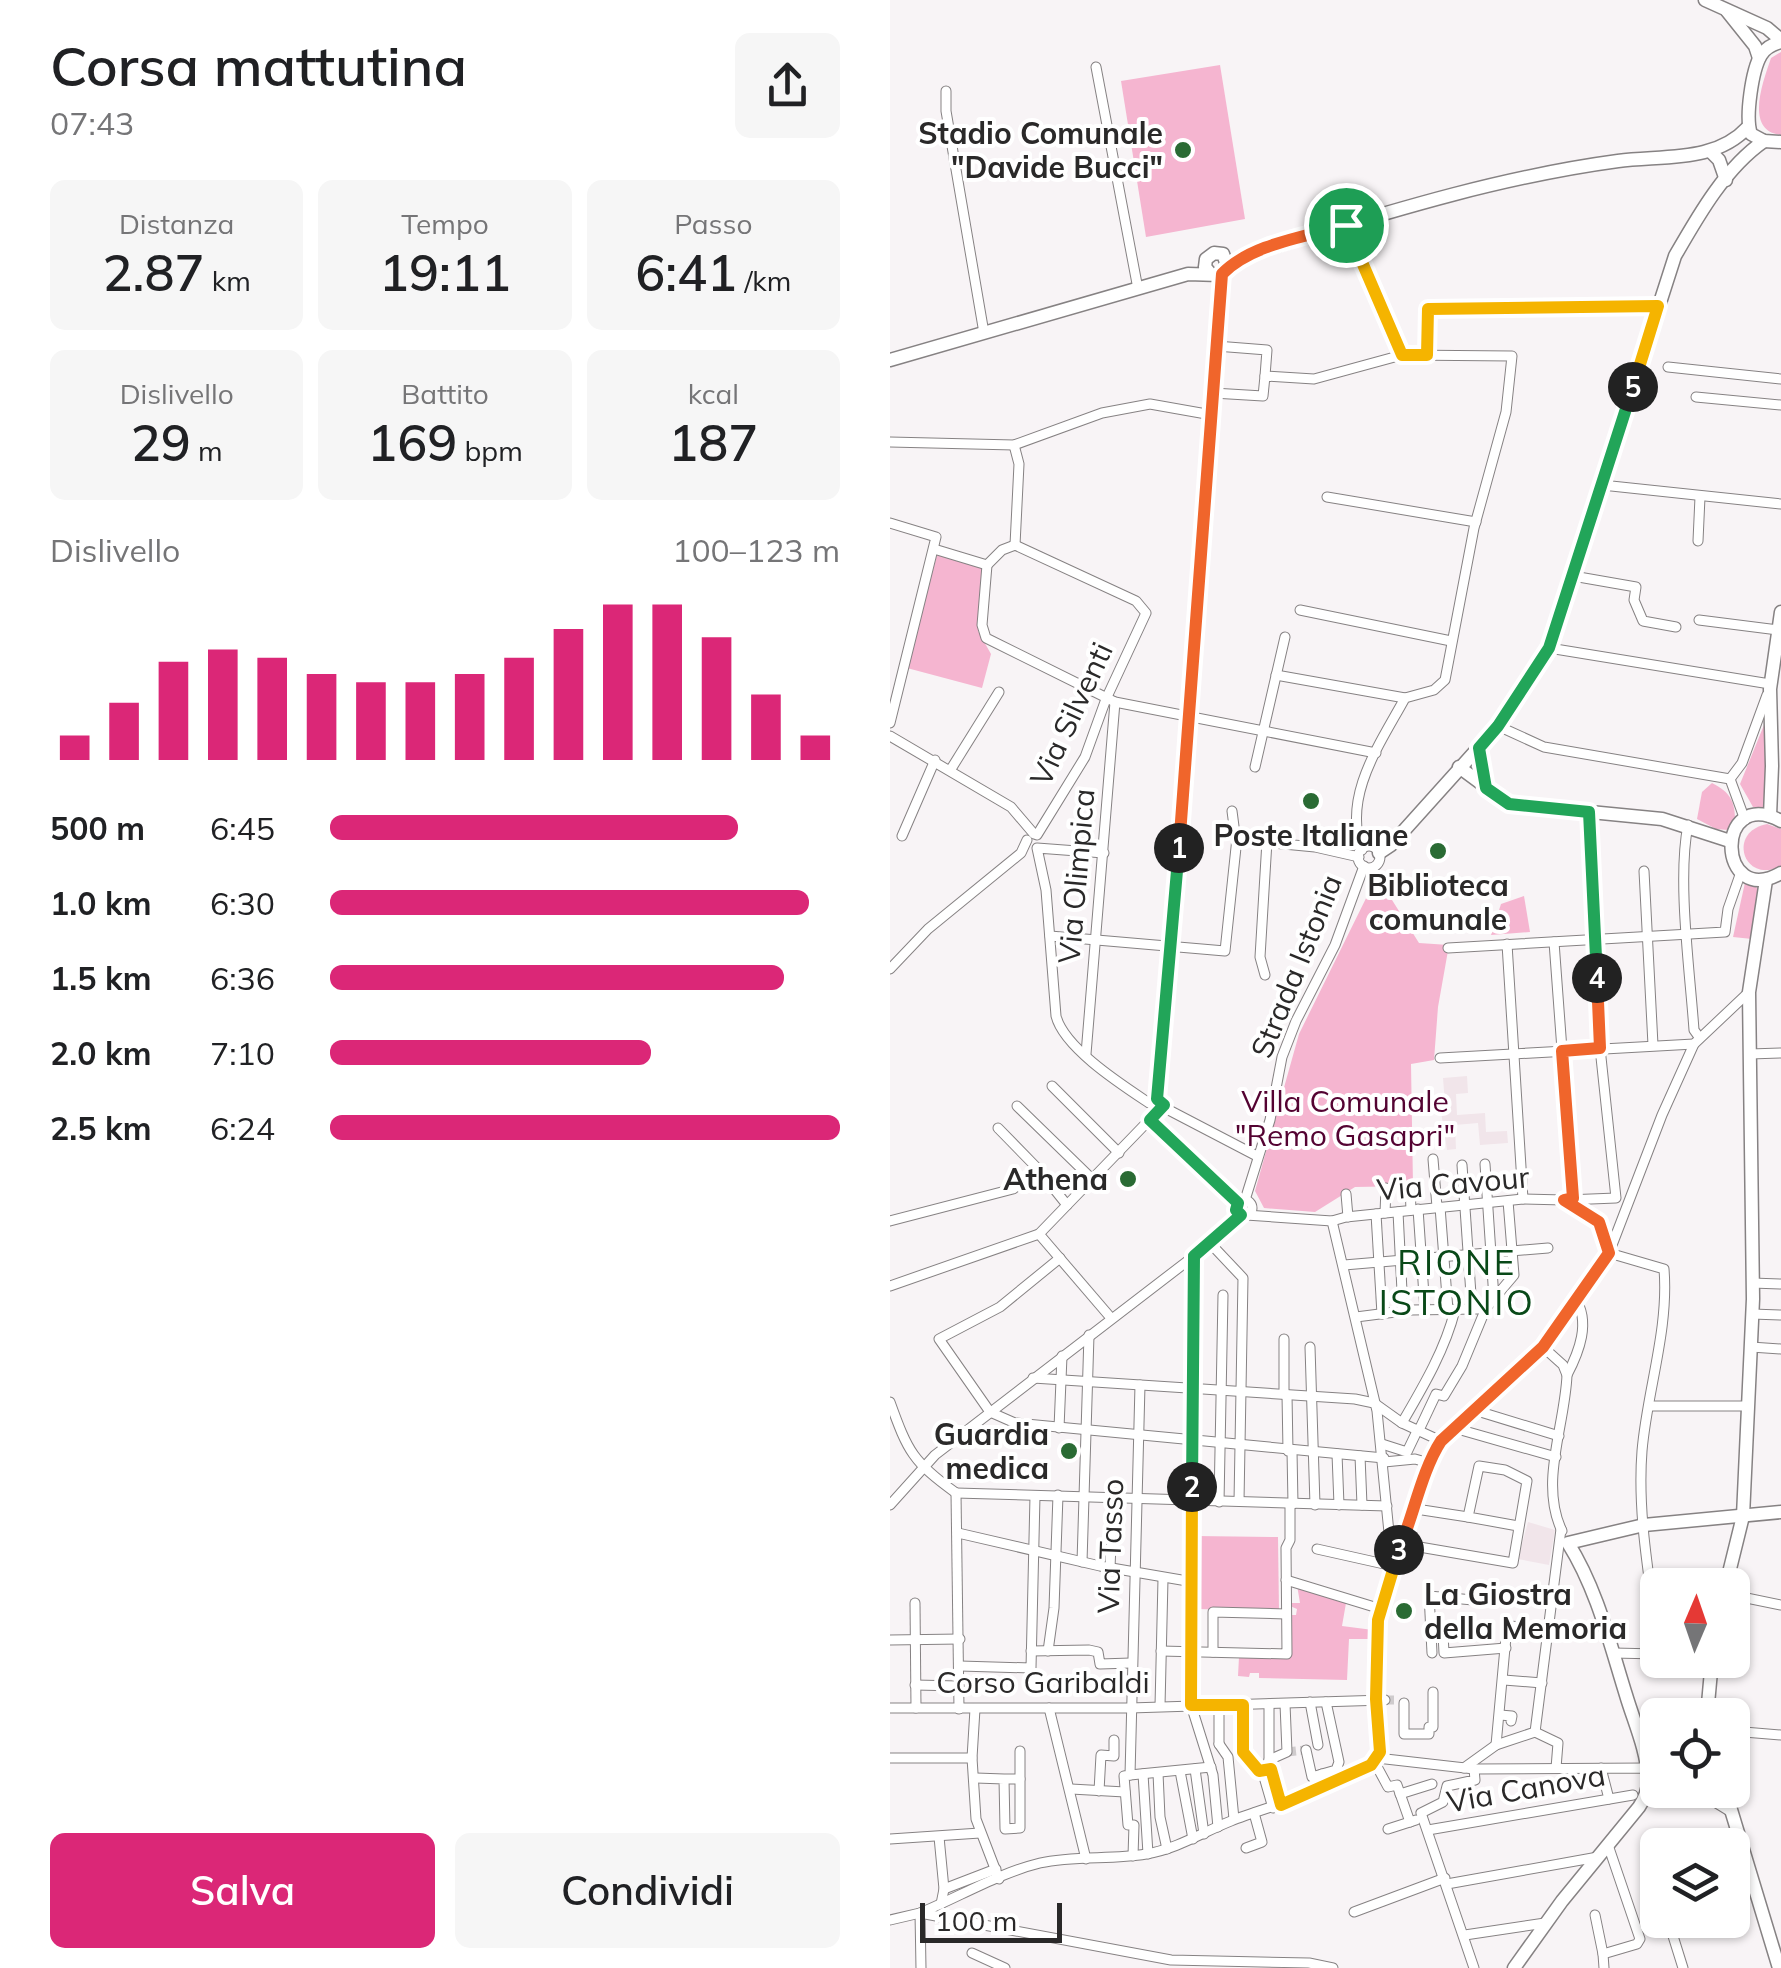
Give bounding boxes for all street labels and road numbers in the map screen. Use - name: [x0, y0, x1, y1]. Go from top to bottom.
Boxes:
- street label: Via Silventi: [1021, 636, 1121, 792]
- street label: Via Olimpica: [1049, 787, 1103, 965]
- street label: Strada Istonia: [1242, 869, 1350, 1063]
- street label: Via Cavour: [1375, 1157, 1531, 1209]
- street label: Via Tasso: [1089, 1478, 1131, 1614]
- street label: Corso Garibaldi: [936, 1663, 1150, 1701]
- street label: Via Canova: [1444, 1755, 1608, 1821]

